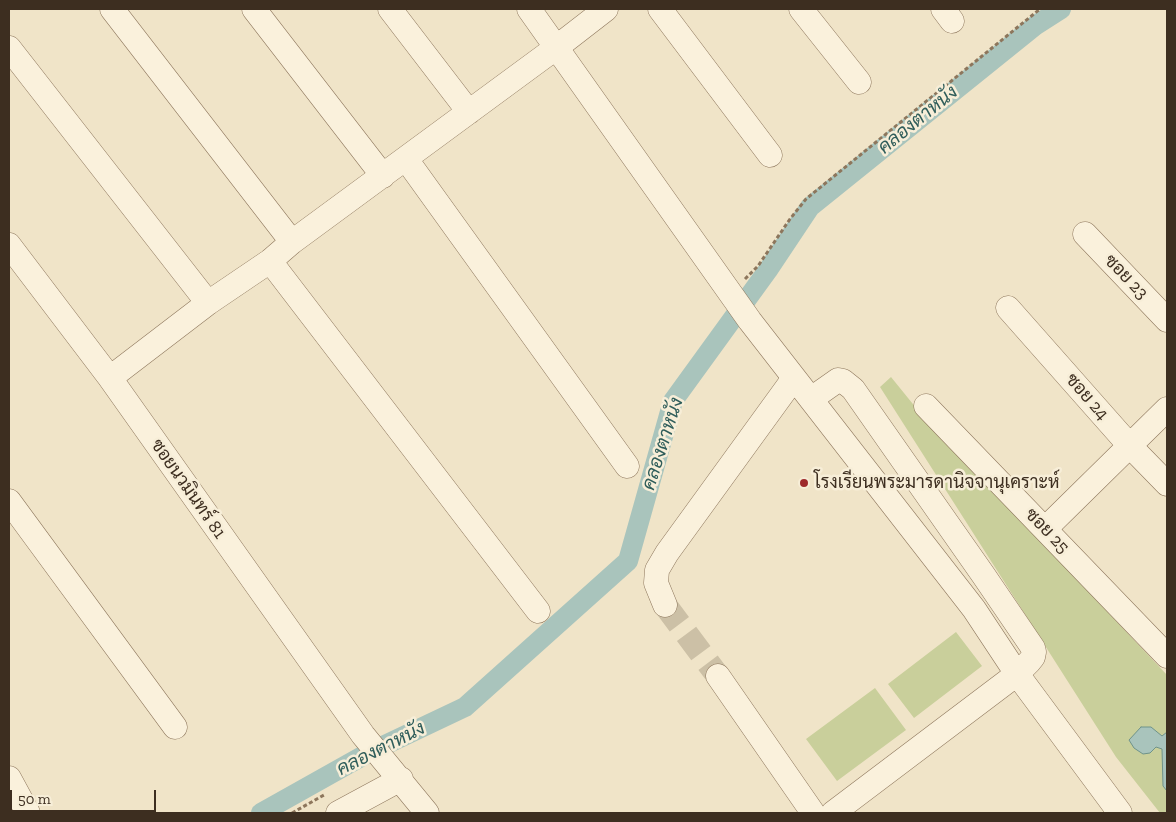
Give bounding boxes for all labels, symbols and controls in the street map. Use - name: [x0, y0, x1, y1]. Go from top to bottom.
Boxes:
- water label: คลองตาหนัง: [874, 81, 962, 159]
- street label: ซอย 23: [1099, 250, 1153, 304]
- street label: ซอย 24: [1061, 369, 1113, 425]
- water label: คลองตาหนัง: [637, 395, 689, 493]
- street label: ซอยนวมินทร์ 81: [146, 435, 230, 543]
- place label: โรงเรียนพระมารดานิจจานุเคราะห์: [814, 472, 1060, 494]
- marker: โรงเรียนพระมารดานิจจานุเคราะห์: [798, 477, 810, 489]
- street label: ซอย 25: [1020, 504, 1074, 558]
- water label: คลองตาหนัง: [333, 717, 429, 781]
- scale bar: [12, 780, 159, 812]
- text: 50 m: [18, 790, 51, 808]

